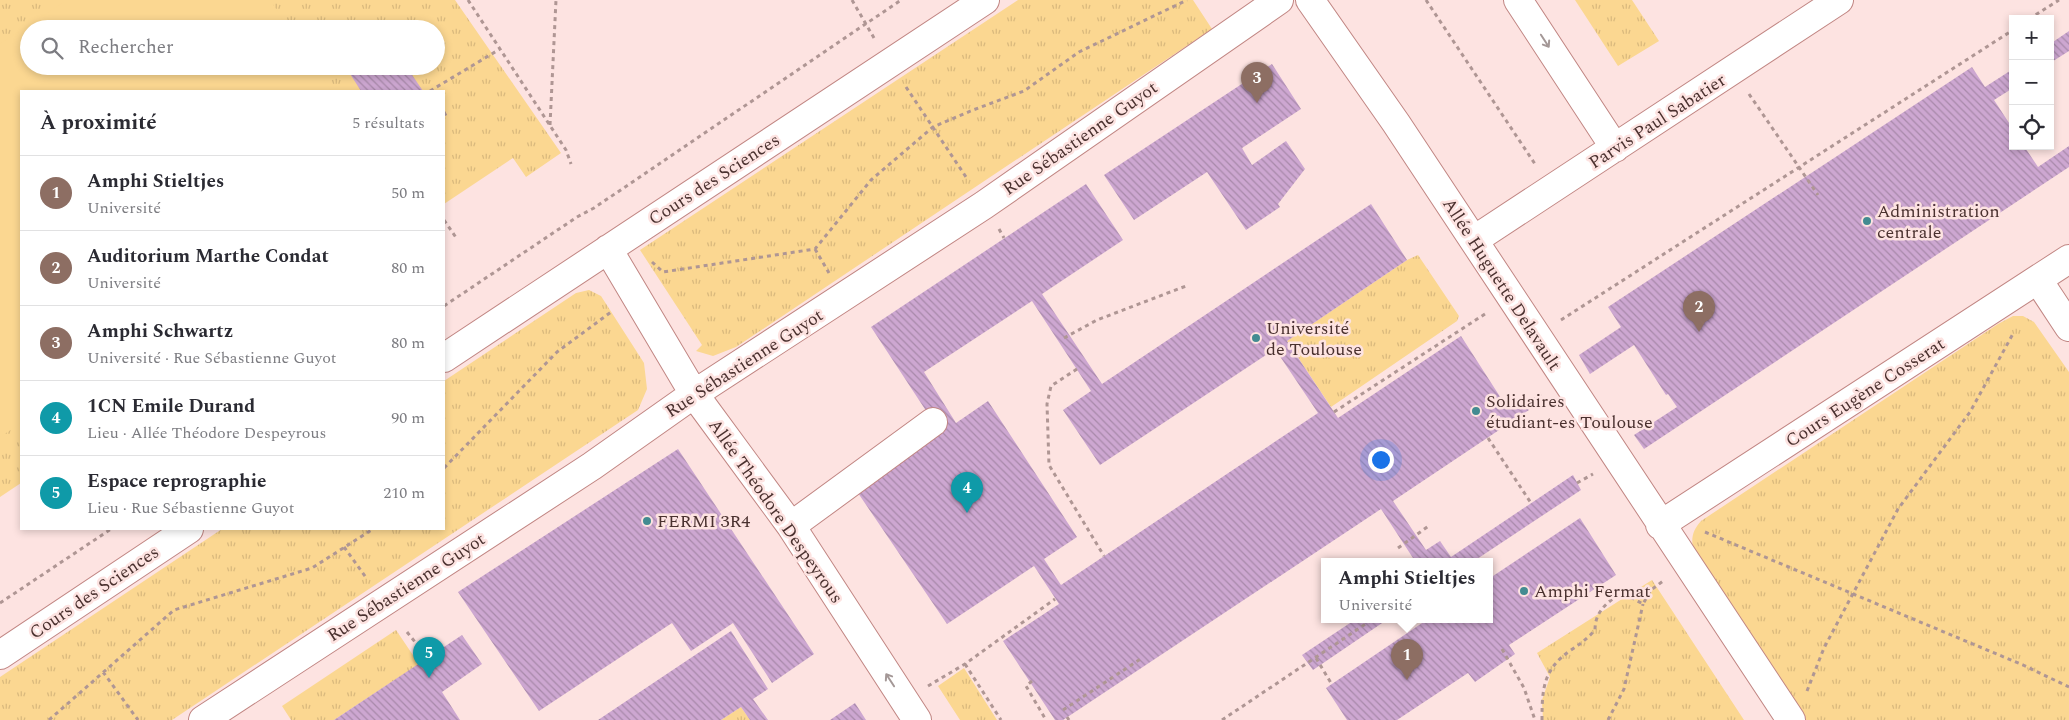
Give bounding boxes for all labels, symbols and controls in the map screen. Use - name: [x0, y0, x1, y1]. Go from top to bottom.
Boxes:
- map controls: [2009, 15, 2054, 150]
- button: +: [2009, 15, 2054, 60]
- search box: [20, 20, 445, 75]
- text: Rechercher: [78, 33, 174, 62]
- one-way arrow: [1540, 33, 1550, 47]
- icon: search: [38, 34, 66, 62]
- button: −: [2009, 60, 2054, 105]
- pin: 3: [1241, 62, 1273, 103]
- street label: Parvis Paul Sabatier: [1583, 67, 1731, 176]
- street label: Rue Sébastienne Guyot: [997, 75, 1163, 202]
- button: locate: [2009, 105, 2054, 150]
- text: À proximité: [40, 107, 157, 139]
- text: 5 résultats: [352, 111, 425, 135]
- street label: Cours des Sciences: [643, 127, 785, 232]
- text: Amphi Stieltjes: [87, 167, 224, 196]
- text: 1: [52, 181, 60, 205]
- text: 50 m: [391, 181, 425, 205]
- street label: Allée Huguette Delavault: [1436, 193, 1568, 376]
- text: Université: [87, 196, 161, 220]
- place label: Administration centrale: [1877, 198, 2000, 246]
- marker: Administration centrale: [1861, 215, 1873, 227]
- text: Auditorium Marthe Condat: [87, 242, 329, 271]
- text: 2: [52, 256, 60, 280]
- text: 80 m: [391, 256, 425, 280]
- text: Université: [87, 271, 161, 295]
- pin: 2: [1683, 291, 1715, 332]
- street label: Rue Sébastienne Guyot: [660, 302, 829, 425]
- place label: Université de Toulouse: [1266, 315, 1362, 363]
- text: Amphi Schwartz: [87, 317, 233, 346]
- text: 3: [52, 331, 60, 355]
- text: 80 m: [391, 331, 425, 355]
- street label: Cours Eugène Cosserat: [1780, 331, 1950, 454]
- marker: Université de Toulouse: [1250, 332, 1262, 344]
- text: Université · Rue Sébastienne Guyot: [87, 346, 336, 370]
- place label: Solidaires étudiant-es Toulouse: [1486, 388, 1653, 436]
- text: 1CN Emile Durand: [87, 392, 255, 421]
- marker: Solidaires étudiant-es Toulouse: [1470, 405, 1482, 417]
- text: 4: [52, 406, 60, 430]
- text: 90 m: [391, 406, 425, 430]
- street label: Allée Théodore Despeyrous: [701, 413, 850, 609]
- text: Lieu · Allée Théodore Despeyrous: [87, 421, 326, 445]
- your location: [1368, 447, 1394, 473]
- text: Espace reprographie: [87, 467, 266, 496]
- pin: 4: [951, 472, 983, 513]
- text: 5: [52, 481, 60, 505]
- text: 210 m: [383, 481, 425, 505]
- text: Lieu · Rue Sébastienne Guyot: [87, 496, 294, 520]
- place label: FERMI 3R4: [657, 508, 750, 535]
- marker: FERMI 3R4: [641, 515, 653, 527]
- street label: Rue Sébastienne Guyot: [322, 526, 491, 649]
- street label: Cours des Sciences: [24, 539, 165, 646]
- popup: [1321, 558, 1493, 623]
- text: Amphi Stieltjes: [1338, 564, 1476, 593]
- place label: Amphi Fermat: [1534, 578, 1651, 605]
- marker: Amphi Fermat: [1518, 585, 1530, 597]
- text: Université: [1338, 593, 1412, 617]
- pin: 5: [413, 637, 445, 678]
- pin: 1: [1391, 639, 1423, 680]
- one-way arrow: [884, 673, 894, 687]

